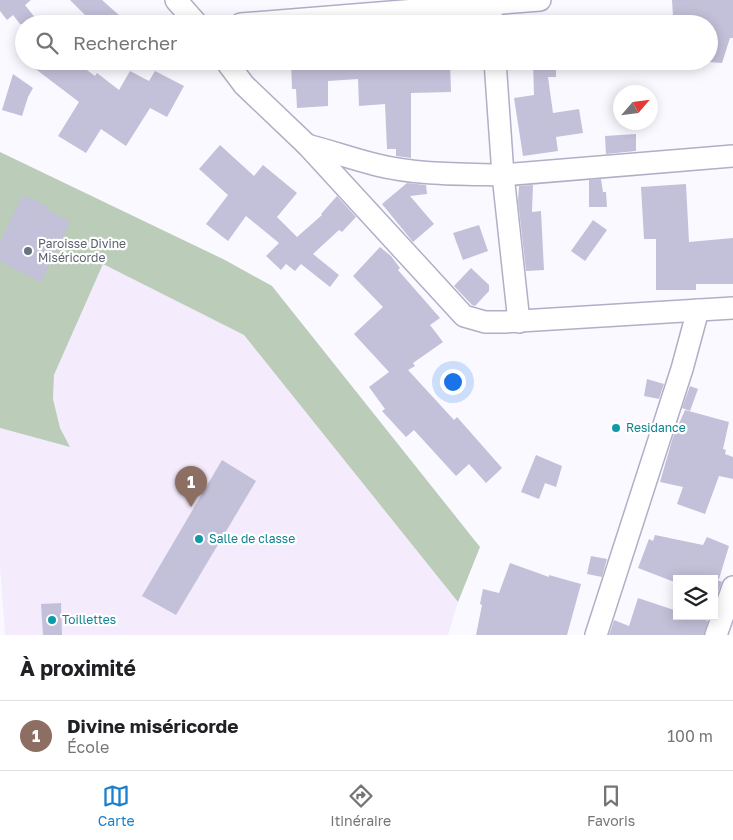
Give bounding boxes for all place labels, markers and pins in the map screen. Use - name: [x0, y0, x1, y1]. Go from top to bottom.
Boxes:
- place label: Paroisse Divine Miséricorde: [38, 236, 126, 265]
- marker: Paroisse Divine Miséricorde: [22, 245, 34, 257]
- place label: Residance: [626, 420, 686, 435]
- marker: Residance: [610, 422, 622, 434]
- pin: 1: [175, 466, 207, 507]
- place label: Salle de classe: [209, 531, 295, 546]
- marker: Salle de classe: [193, 533, 205, 545]
- place label: Toillettes: [62, 612, 116, 627]
- marker: Toillettes: [46, 614, 58, 626]

